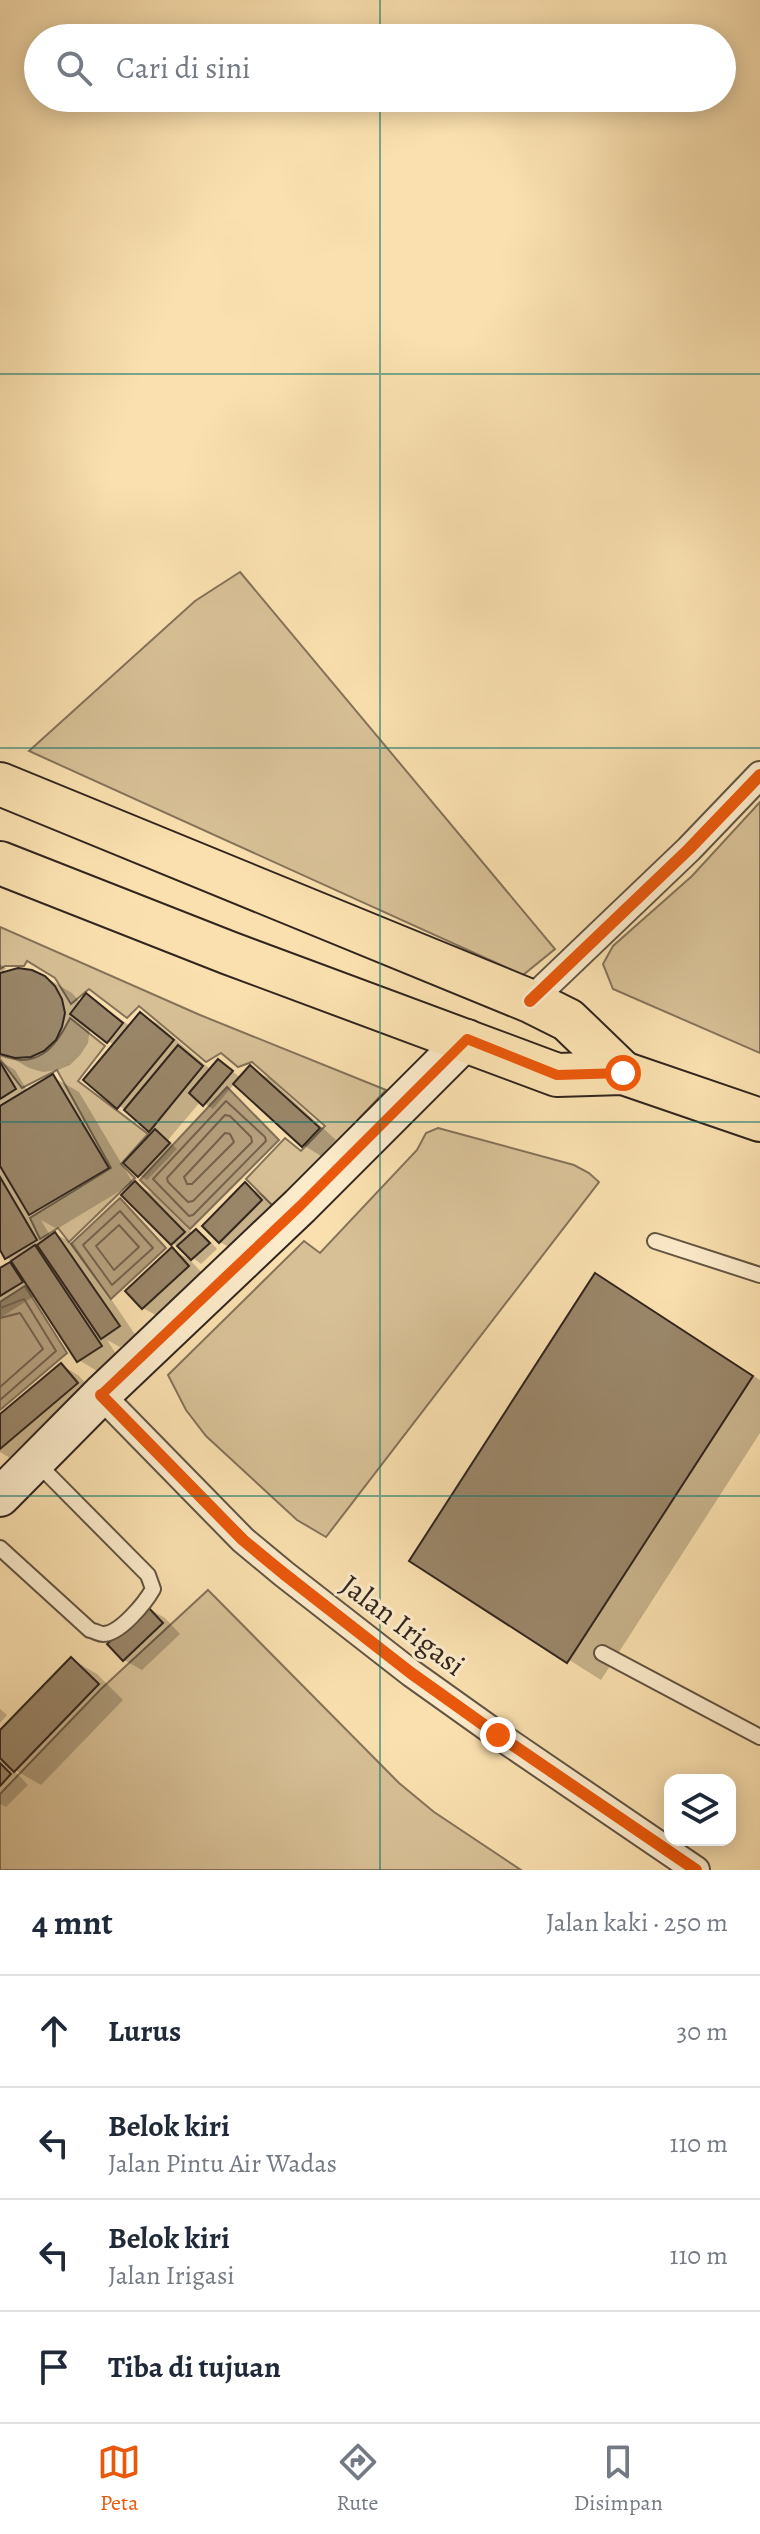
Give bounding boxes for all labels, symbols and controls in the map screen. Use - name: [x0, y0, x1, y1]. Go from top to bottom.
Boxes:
- search box: [24, 24, 736, 112]
- icon: search: [52, 46, 96, 90]
- text: Cari di sini: [116, 48, 251, 88]
- route start: [605, 1055, 641, 1091]
- street label: Jalan Irigasi: [333, 1565, 473, 1685]
- route end: [480, 1717, 516, 1753]
- map controls: [664, 1774, 736, 1846]
- button: layers: [664, 1774, 736, 1846]
- text: 4 mnt: [32, 1899, 113, 1946]
- text: Jalan kaki · 250 m: [546, 1905, 728, 1940]
- icon: ahead: [32, 2009, 76, 2053]
- text: Lurus: [108, 2011, 181, 2051]
- text: 30 m: [677, 2014, 728, 2049]
- text: Belok kiri: [108, 2106, 230, 2146]
- icon: left: [32, 2121, 76, 2165]
- text: 110 m: [670, 2126, 728, 2161]
- text: Jalan Pintu Air Wadas: [108, 2146, 337, 2181]
- text: Belok kiri: [108, 2218, 230, 2258]
- icon: left: [32, 2233, 76, 2277]
- text: 110 m: [670, 2238, 728, 2273]
- text: Jalan Irigasi: [108, 2258, 235, 2293]
- icon: arrive: [32, 2345, 76, 2389]
- text: Tiba di tujuan: [108, 2347, 281, 2387]
- tab: Peta: [97, 2440, 141, 2518]
- tab: Rute: [336, 2440, 380, 2518]
- tab: Disimpan: [574, 2440, 663, 2518]

